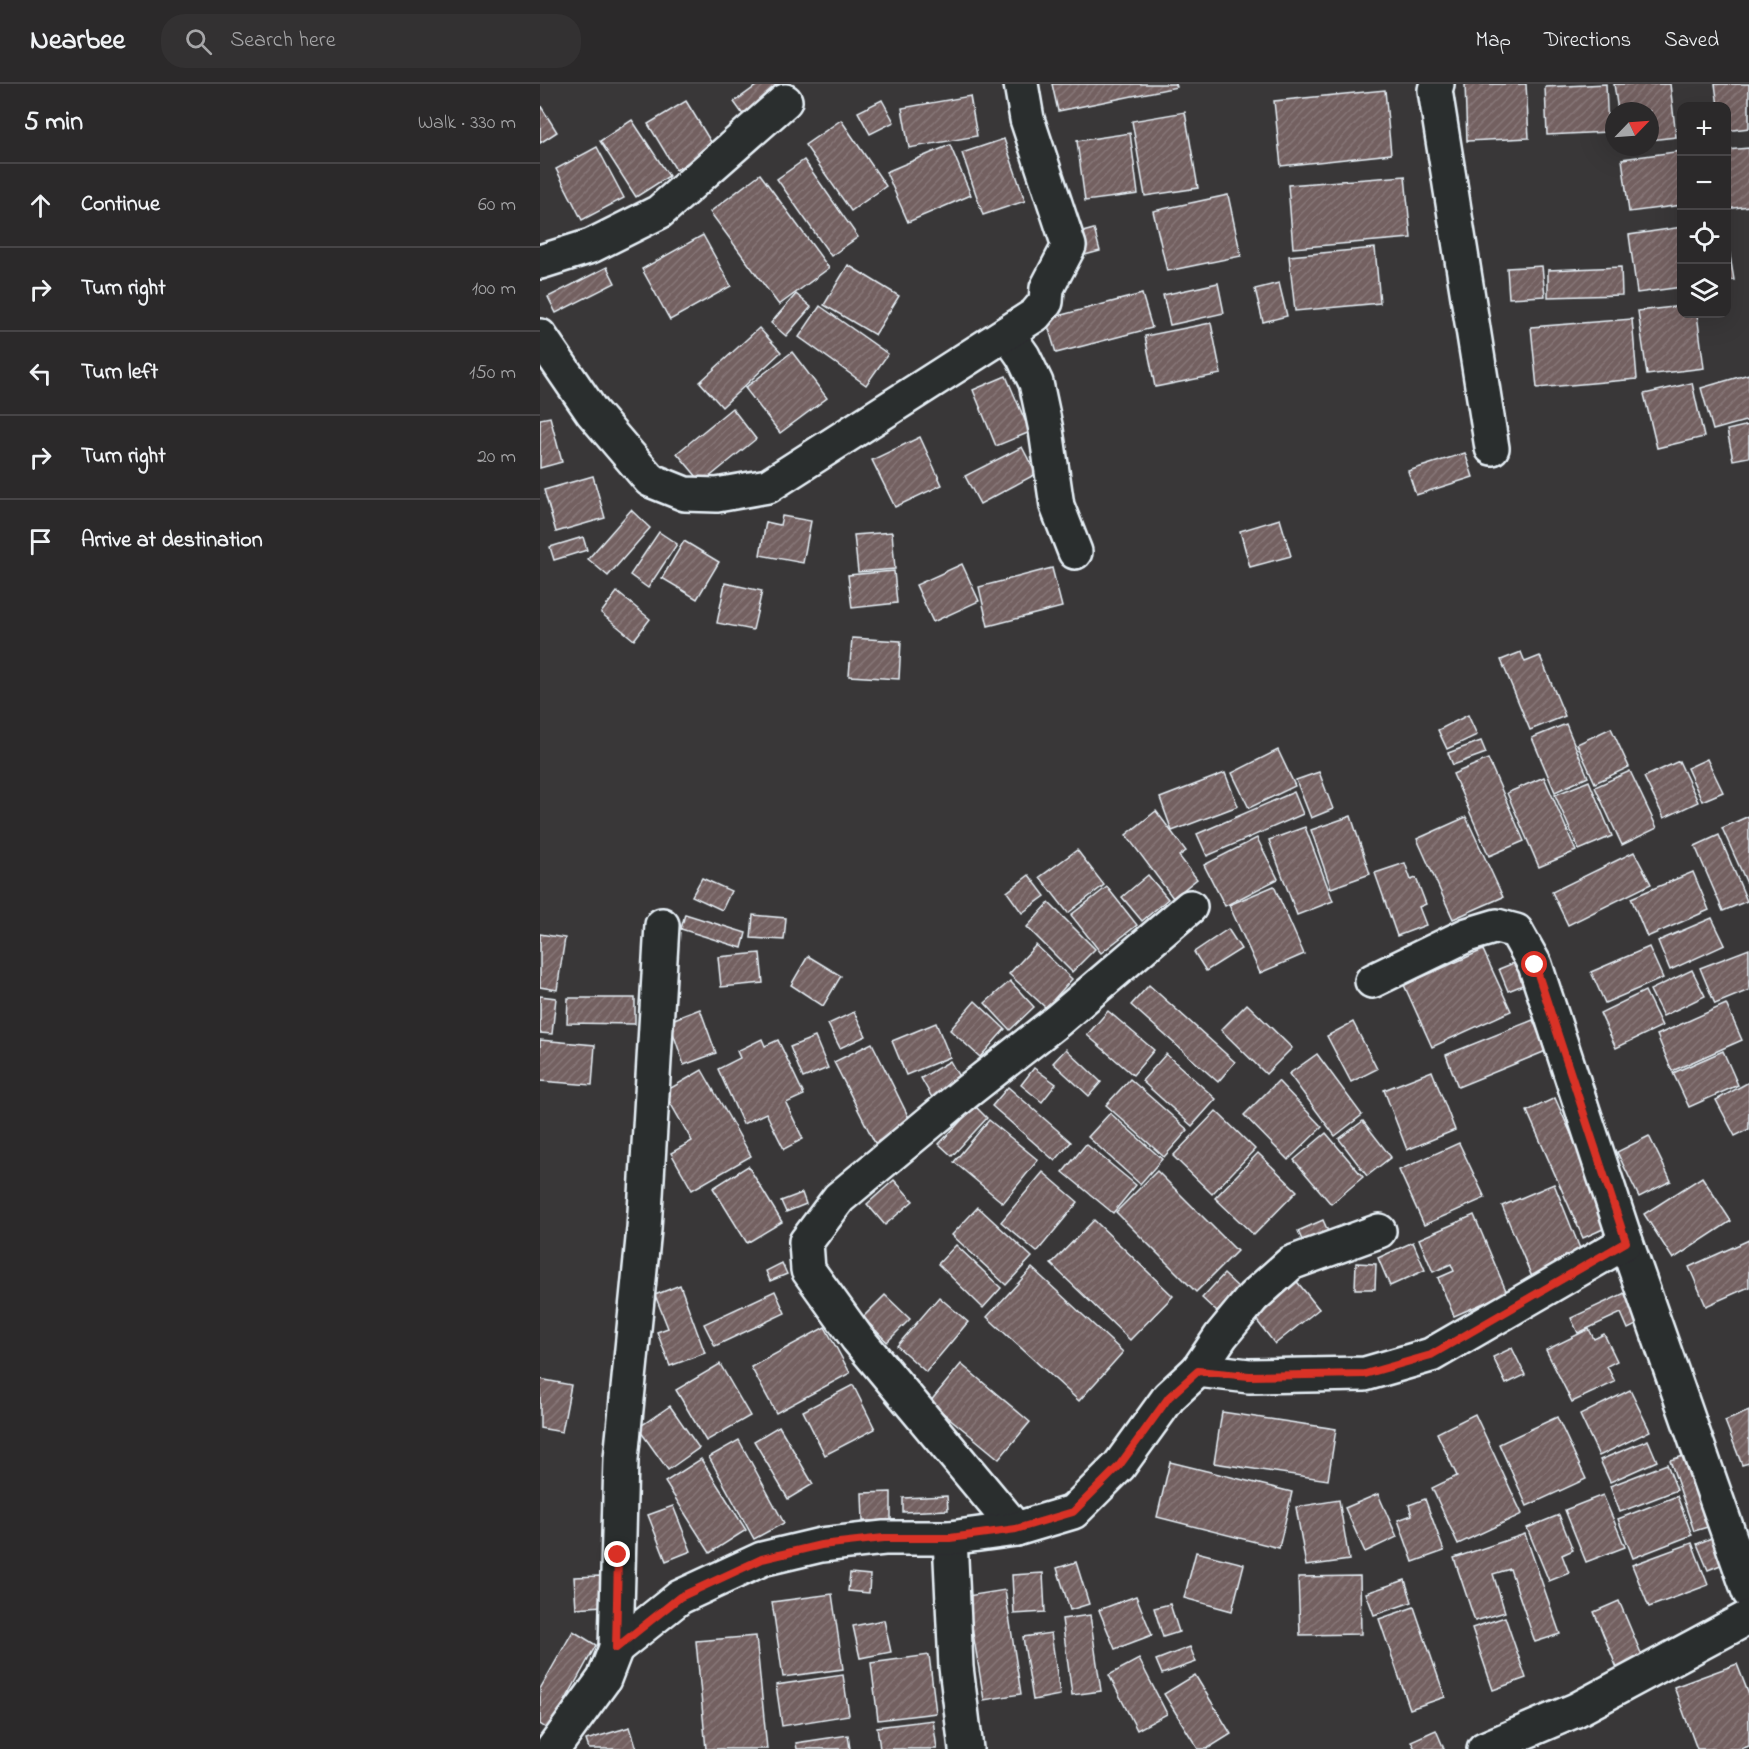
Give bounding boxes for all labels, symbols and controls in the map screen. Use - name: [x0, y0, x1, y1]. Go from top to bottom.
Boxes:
- search box: [161, 14, 581, 68]
- text: Nearbee: [30, 21, 125, 62]
- icon: search: [182, 25, 215, 58]
- text: Search here: [230, 25, 336, 57]
- text: Map: [1475, 26, 1511, 56]
- text: Directions: [1544, 26, 1631, 56]
- text: Saved: [1664, 26, 1719, 56]
- north arrow: [1605, 102, 1659, 156]
- map controls: [1677, 102, 1731, 318]
- button: +: [1677, 102, 1731, 156]
- text: 5 min: [24, 104, 83, 142]
- text: Walk · 330 m: [418, 109, 516, 138]
- button: −: [1677, 156, 1731, 210]
- icon: ahead: [24, 189, 57, 222]
- text: Continue: [81, 189, 160, 221]
- text: 60 m: [478, 191, 516, 220]
- button: locate: [1677, 210, 1731, 264]
- button: layers: [1677, 264, 1731, 318]
- icon: right: [24, 273, 57, 306]
- text: Turn right: [81, 273, 166, 305]
- text: 100 m: [472, 275, 516, 304]
- icon: left: [24, 357, 57, 390]
- text: Turn left: [81, 357, 158, 389]
- text: 150 m: [469, 359, 516, 388]
- icon: right: [24, 441, 57, 474]
- text: Turn right: [81, 441, 166, 473]
- text: 20 m: [477, 443, 516, 472]
- icon: arrive: [24, 525, 57, 558]
- text: Arrive at destination: [81, 525, 263, 557]
- route start: [1521, 951, 1547, 977]
- route end: [604, 1541, 630, 1567]

